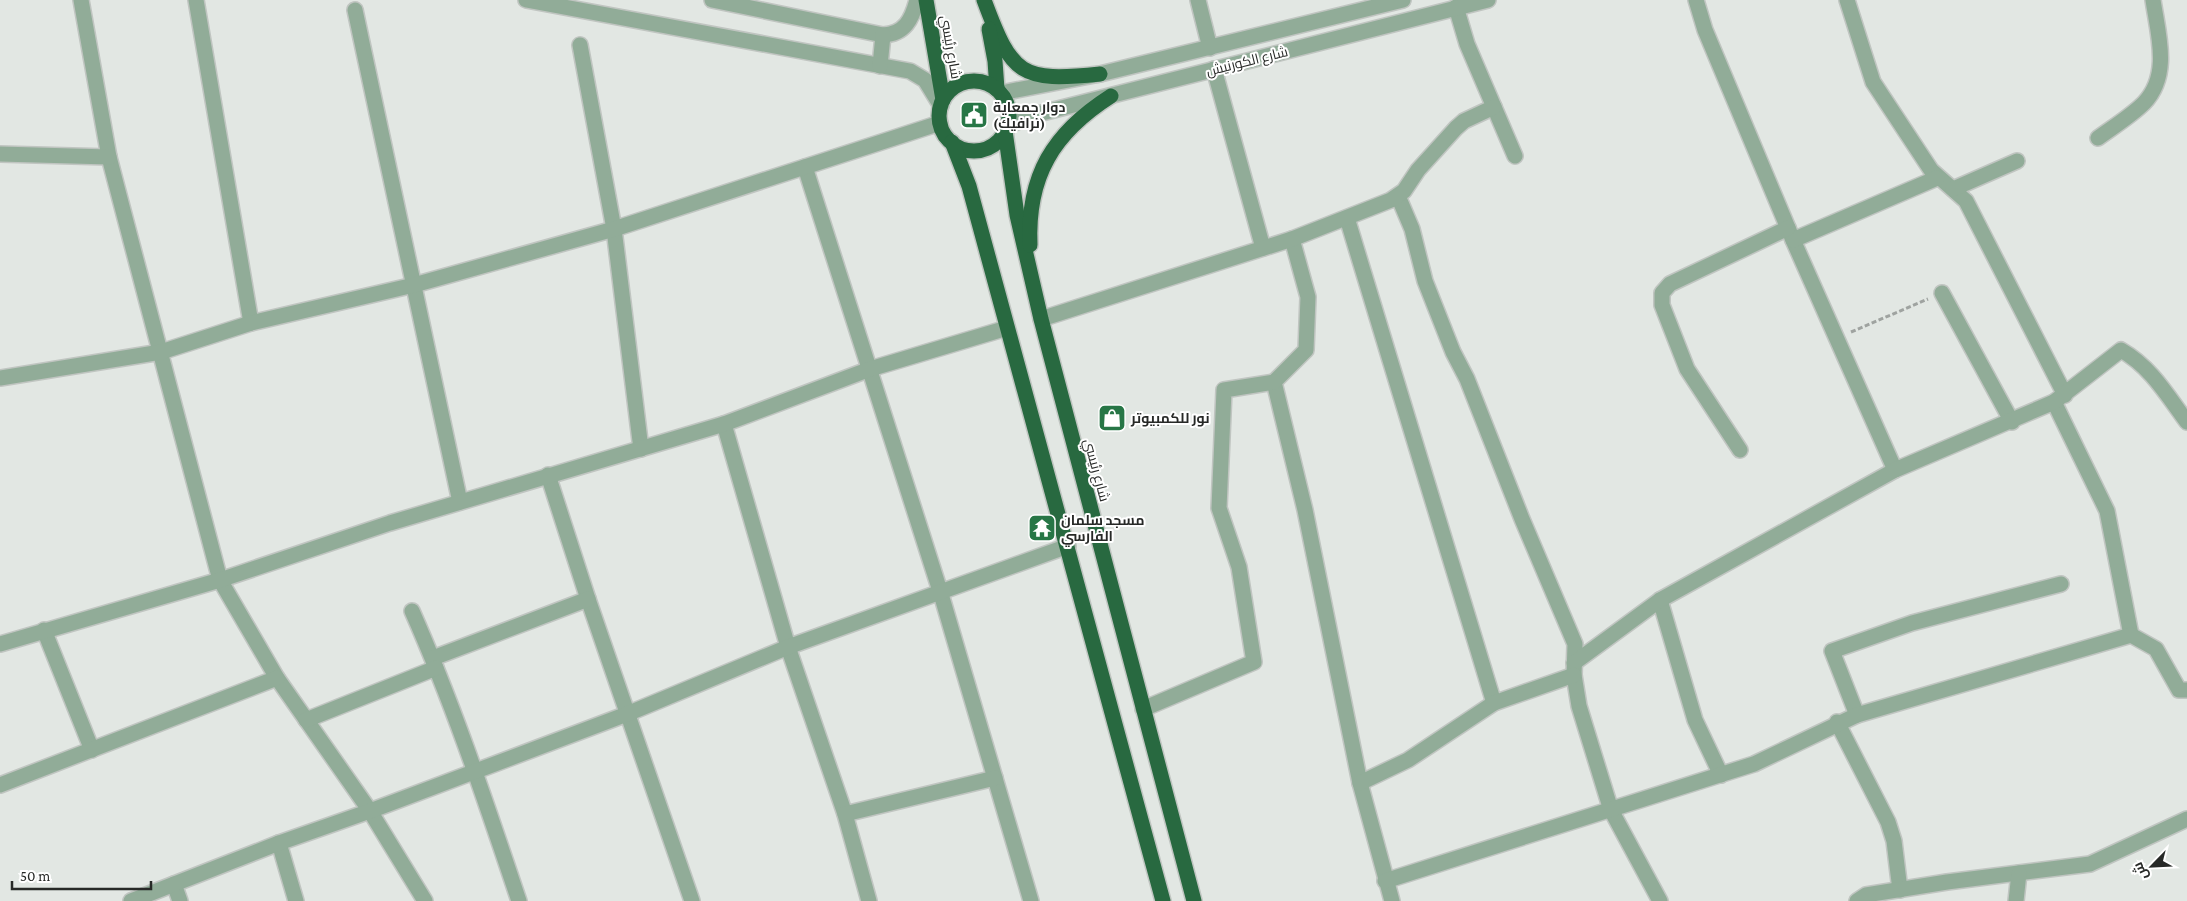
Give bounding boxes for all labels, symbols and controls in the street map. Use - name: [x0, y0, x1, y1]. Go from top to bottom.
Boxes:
- street label: شارع رئيسي: [935, 14, 964, 81]
- street label: شارع الكورنيش: [1204, 43, 1290, 80]
- place label: دوار جمعاية (ترافيك): [993, 99, 1065, 132]
- public building icon: دوار جمعاية (ترافيك): [959, 100, 989, 130]
- shop icon: نور للكمبيوتر: [1097, 403, 1127, 433]
- place label: نور للكمبيوتر: [1130, 410, 1210, 427]
- street label: شارع رئيسي: [1078, 437, 1113, 504]
- place label: مسجد سلمان الفارسي: [1061, 512, 1145, 547]
- temple icon: مسجد سلمان الفارسي: [1027, 513, 1057, 543]
- north arrow: [2127, 841, 2177, 891]
- scale bar: [12, 858, 151, 890]
- text: ش: [2129, 859, 2152, 883]
- text: 50 m: [20, 868, 50, 884]

